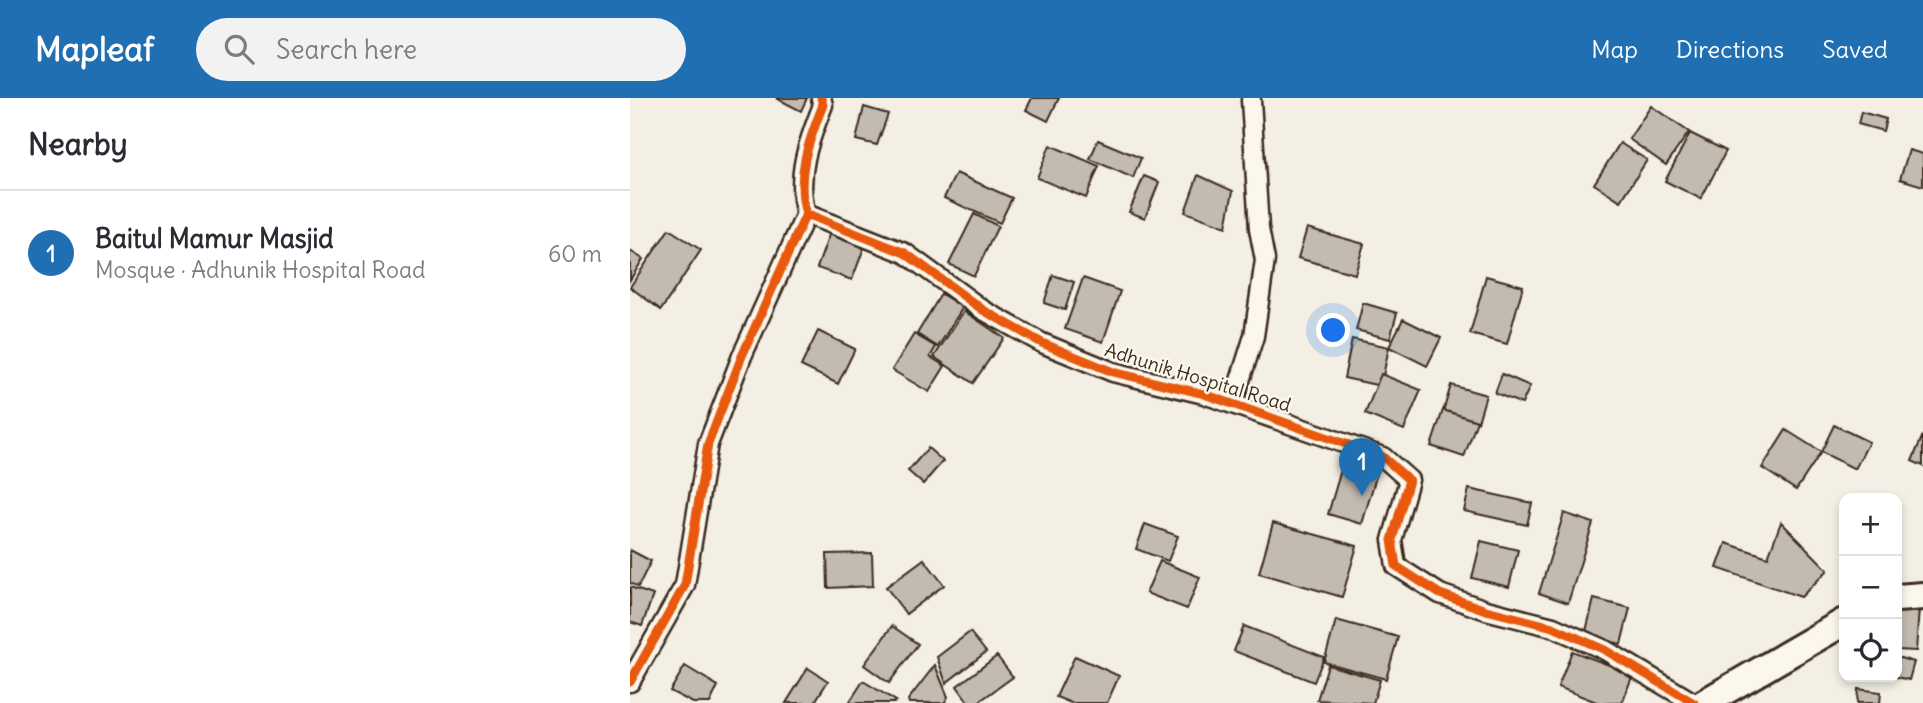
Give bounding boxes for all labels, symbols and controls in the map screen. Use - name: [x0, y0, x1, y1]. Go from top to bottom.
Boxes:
- search box: [196, 18, 686, 81]
- text: Mapleaf: [35, 28, 154, 70]
- icon: search: [220, 30, 258, 68]
- text: Search here: [276, 33, 417, 66]
- text: Map: [1591, 34, 1638, 64]
- text: Directions: [1676, 34, 1784, 64]
- text: Saved: [1822, 34, 1888, 64]
- text: Nearby: [28, 125, 128, 163]
- text: Baitul Mamur Masjid: [95, 222, 334, 255]
- text: 1: [46, 239, 56, 268]
- text: 60 m: [548, 239, 602, 268]
- text: Mosque · Adhunik Hospital Road: [95, 255, 426, 284]
- your location: [1316, 313, 1350, 347]
- street label: Adhunik Hospital Road: [1102, 337, 1294, 417]
- pin: 1: [1339, 438, 1385, 496]
- map controls: [1839, 493, 1902, 682]
- button: +: [1839, 493, 1902, 556]
- button: −: [1839, 556, 1902, 619]
- button: locate: [1839, 619, 1902, 682]

